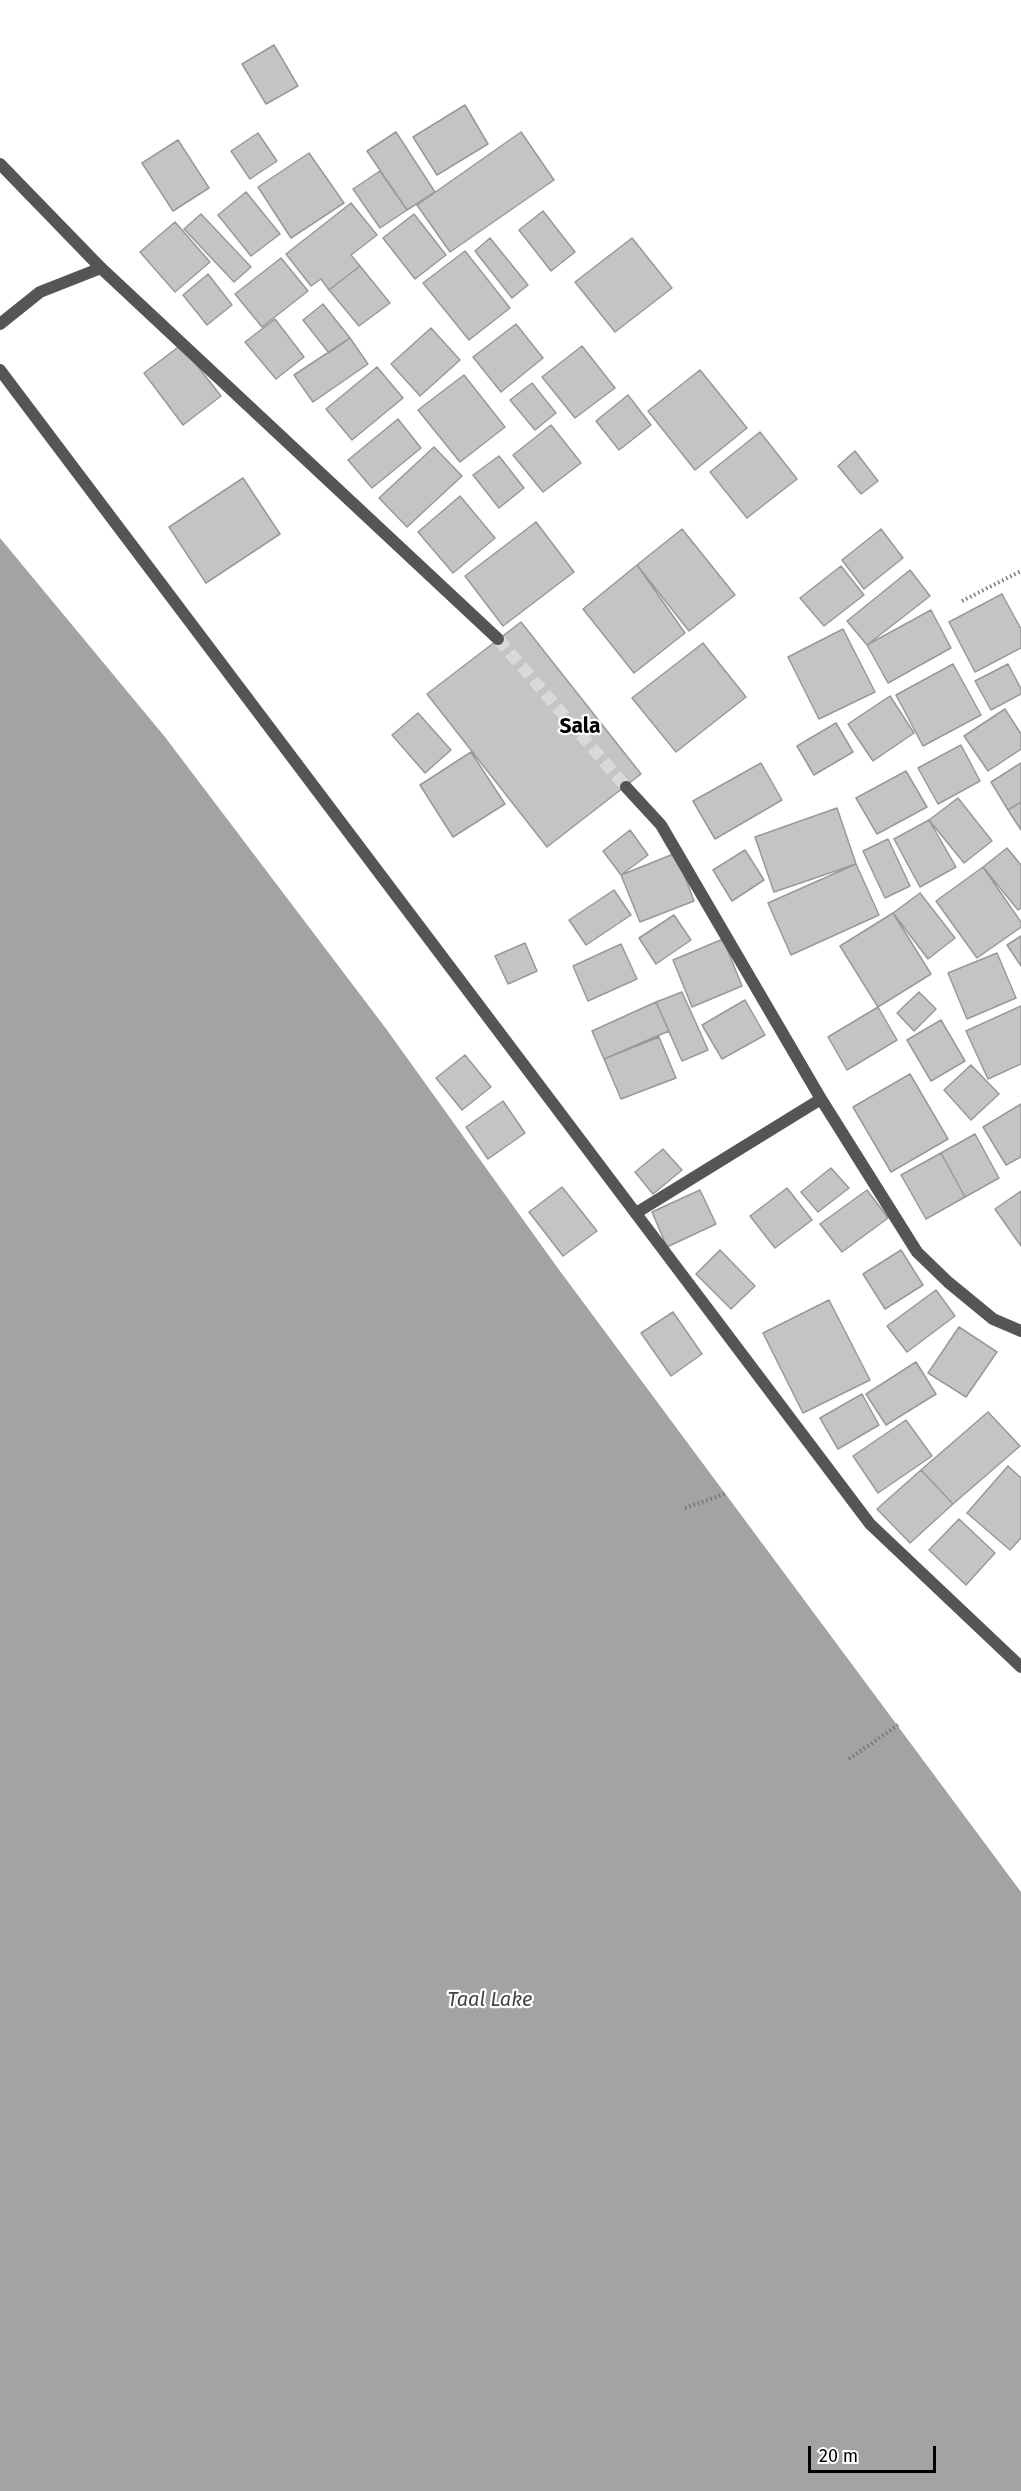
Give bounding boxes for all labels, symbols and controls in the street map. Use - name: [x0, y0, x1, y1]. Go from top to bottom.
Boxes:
- district label: Sala: [560, 714, 600, 740]
- water label: Taal Lake: [448, 1988, 532, 2012]
- scale bar: [811, 2434, 938, 2472]
- text: 20 m: [819, 2445, 858, 2467]

